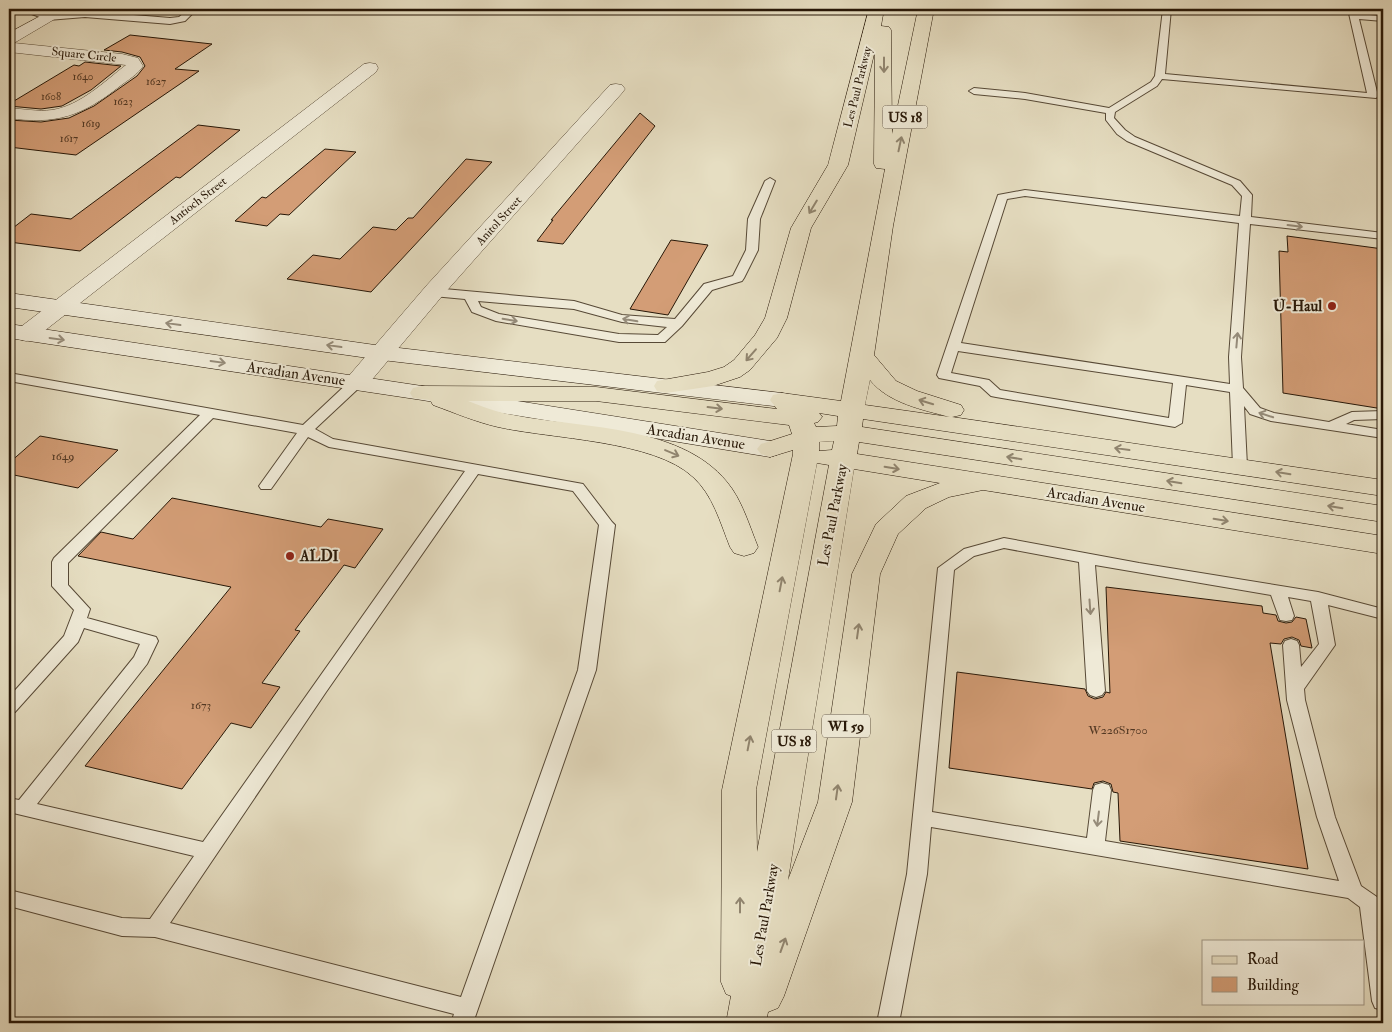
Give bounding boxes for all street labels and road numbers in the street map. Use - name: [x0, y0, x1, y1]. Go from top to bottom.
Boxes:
- street label: Square Circle: [51, 44, 117, 66]
- street label: Les Paul Parkway: [841, 44, 875, 129]
- road number: US 18: [882, 105, 928, 128]
- street label: Antioch Street: [165, 174, 230, 229]
- street label: Anitol Street: [472, 193, 525, 249]
- street label: Arcadian Avenue: [245, 358, 346, 390]
- street label: Arcadian Avenue: [645, 420, 746, 454]
- street label: Les Paul Parkway: [814, 462, 852, 568]
- street label: Arcadian Avenue: [1045, 483, 1146, 517]
- road number: WI 59: [822, 714, 870, 738]
- road number: US 18: [772, 729, 816, 752]
- street label: Les Paul Parkway: [747, 862, 783, 968]

